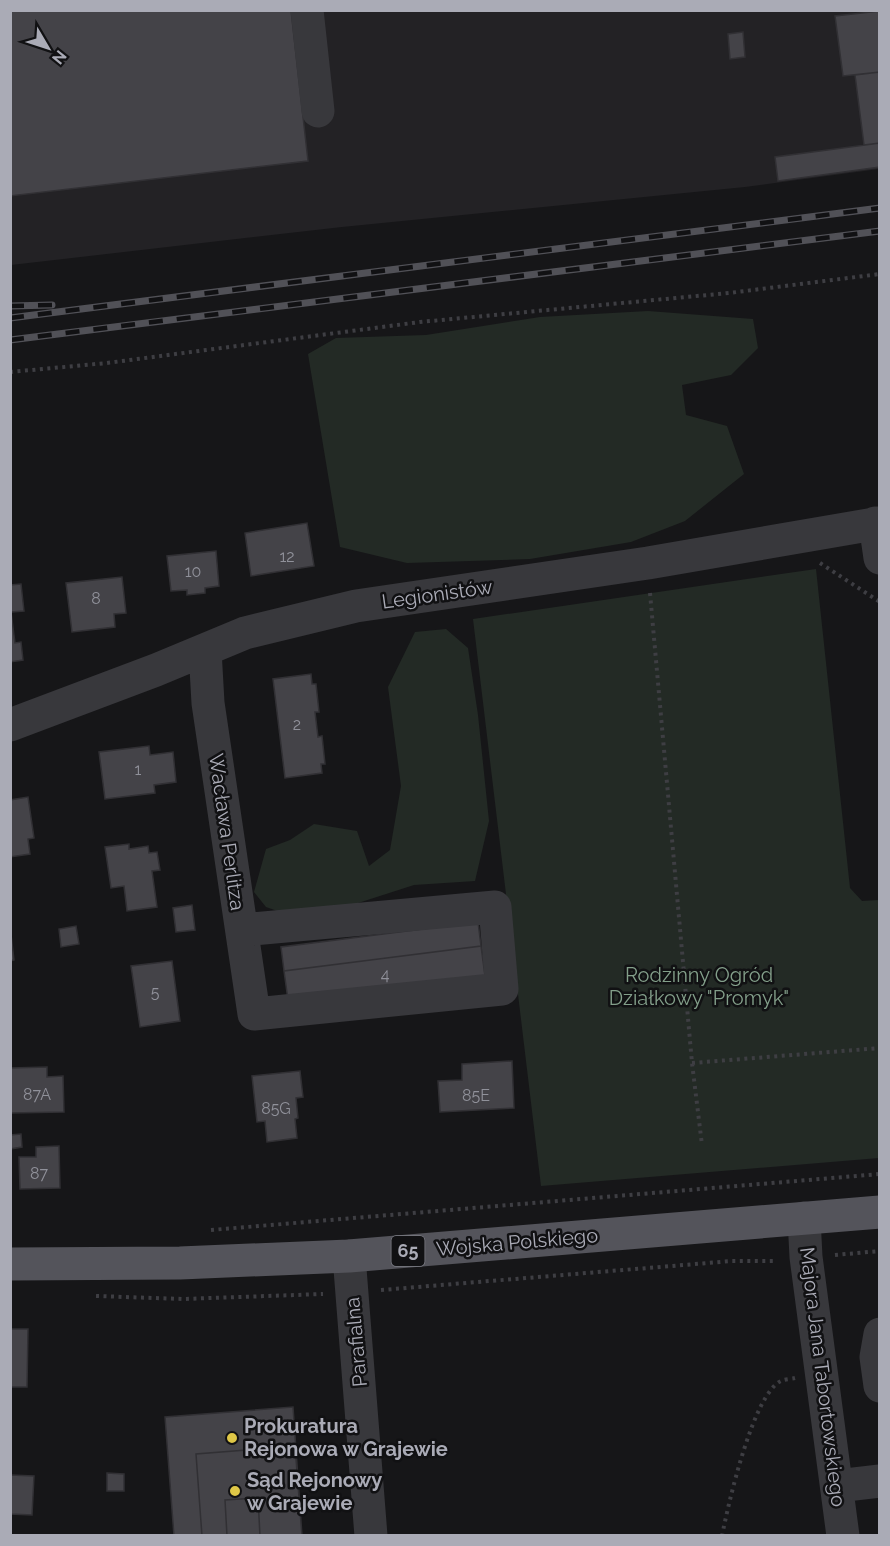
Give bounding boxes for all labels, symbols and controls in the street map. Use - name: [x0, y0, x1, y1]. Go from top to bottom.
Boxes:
- north arrow: [18, 18, 78, 78]
- text: N: [48, 46, 70, 68]
- house number: 12: [279, 547, 295, 566]
- house number: 10: [185, 562, 201, 581]
- street label: Legionistów: [380, 574, 494, 614]
- house number: 8: [91, 589, 101, 608]
- house number: 2: [293, 715, 301, 734]
- street label: Wacława Perlitza: [204, 752, 250, 912]
- house number: 1: [135, 760, 142, 779]
- park label: Rodzinny Ogród Działkowy "Promyk": [609, 963, 789, 1010]
- house number: 4: [381, 965, 390, 984]
- house number: 5: [151, 983, 160, 1002]
- house number: 87A: [23, 1085, 51, 1104]
- house number: 85E: [462, 1086, 490, 1105]
- house number: 85G: [261, 1099, 291, 1118]
- house number: 87: [30, 1164, 48, 1183]
- street label: Wojska Polskiego: [435, 1223, 599, 1261]
- road number: 65: [392, 1236, 424, 1266]
- street label: Majora Jana Tabortowskiego: [795, 1246, 851, 1508]
- street label: Parafialna: [340, 1296, 372, 1388]
- place label: Prokuratura Rejonowa w Grajewie: [244, 1414, 448, 1461]
- marker: Prokuratura Rejonowa w Grajewie: [225, 1431, 239, 1445]
- place label: Sąd Rejonowy w Grajewie: [247, 1468, 382, 1515]
- marker: Sąd Rejonowy w Grajewie: [228, 1484, 242, 1498]

